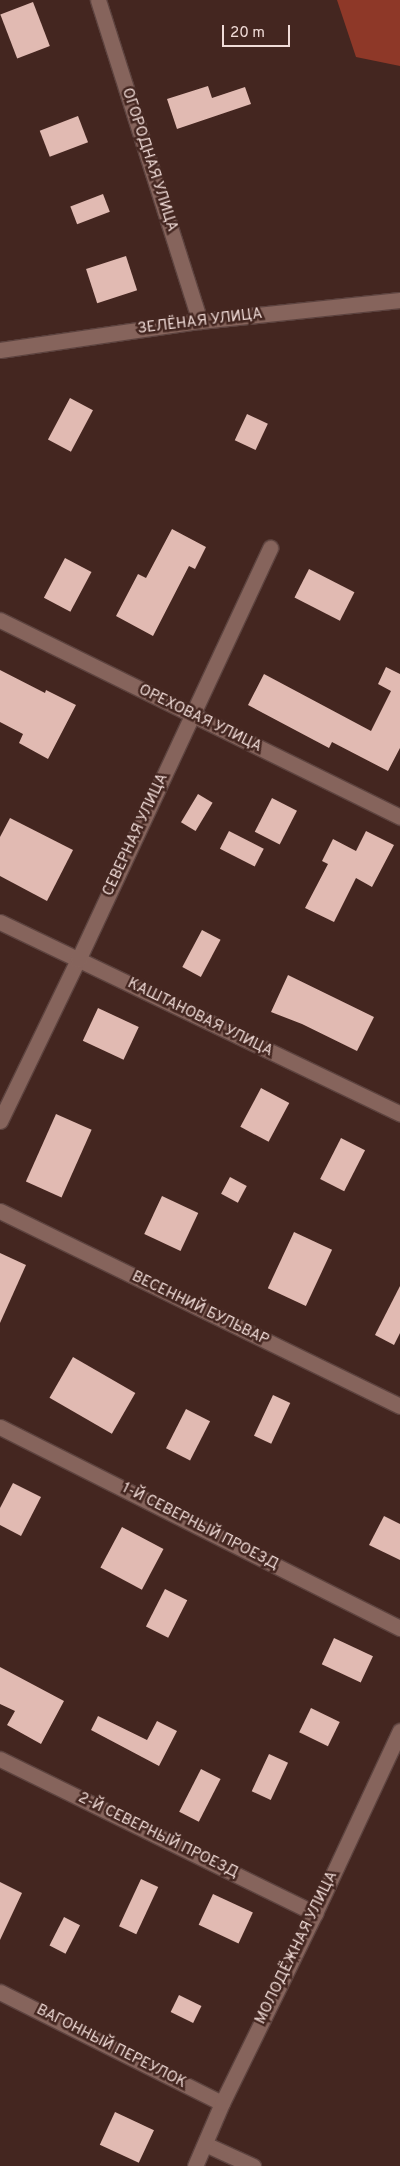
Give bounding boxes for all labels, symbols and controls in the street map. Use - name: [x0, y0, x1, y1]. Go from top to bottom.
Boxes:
- scale bar: [225, 15, 292, 47]
- text: 20 m: [230, 24, 265, 43]
- street label: ОГОРОДНАЯ УЛИЦА: [117, 86, 181, 234]
- street label: ЗЕЛЁНАЯ УЛИЦА: [137, 305, 263, 339]
- street label: ОРЕХОВАЯ УЛИЦА: [136, 681, 264, 757]
- street label: СЕВЕРНАЯ УЛИЦА: [100, 771, 172, 899]
- street label: КАШТАНОВАЯ УЛИЦА: [124, 975, 276, 1061]
- street label: ВЕСЕННИЙ БУЛЬВАР: [129, 1268, 271, 1350]
- street label: 1-Й СЕВЕРНЫЙ ПРОЕЗД: [119, 1480, 281, 1574]
- street label: 2-Й СЕВЕРНЫЙ ПРОЕЗД: [75, 1789, 241, 1883]
- street label: МОЛОДЁЖНАЯ УЛИЦА: [252, 1869, 342, 2027]
- street label: ВАГОННЫЙ ПЕРЕУЛОК: [33, 2001, 189, 2093]

